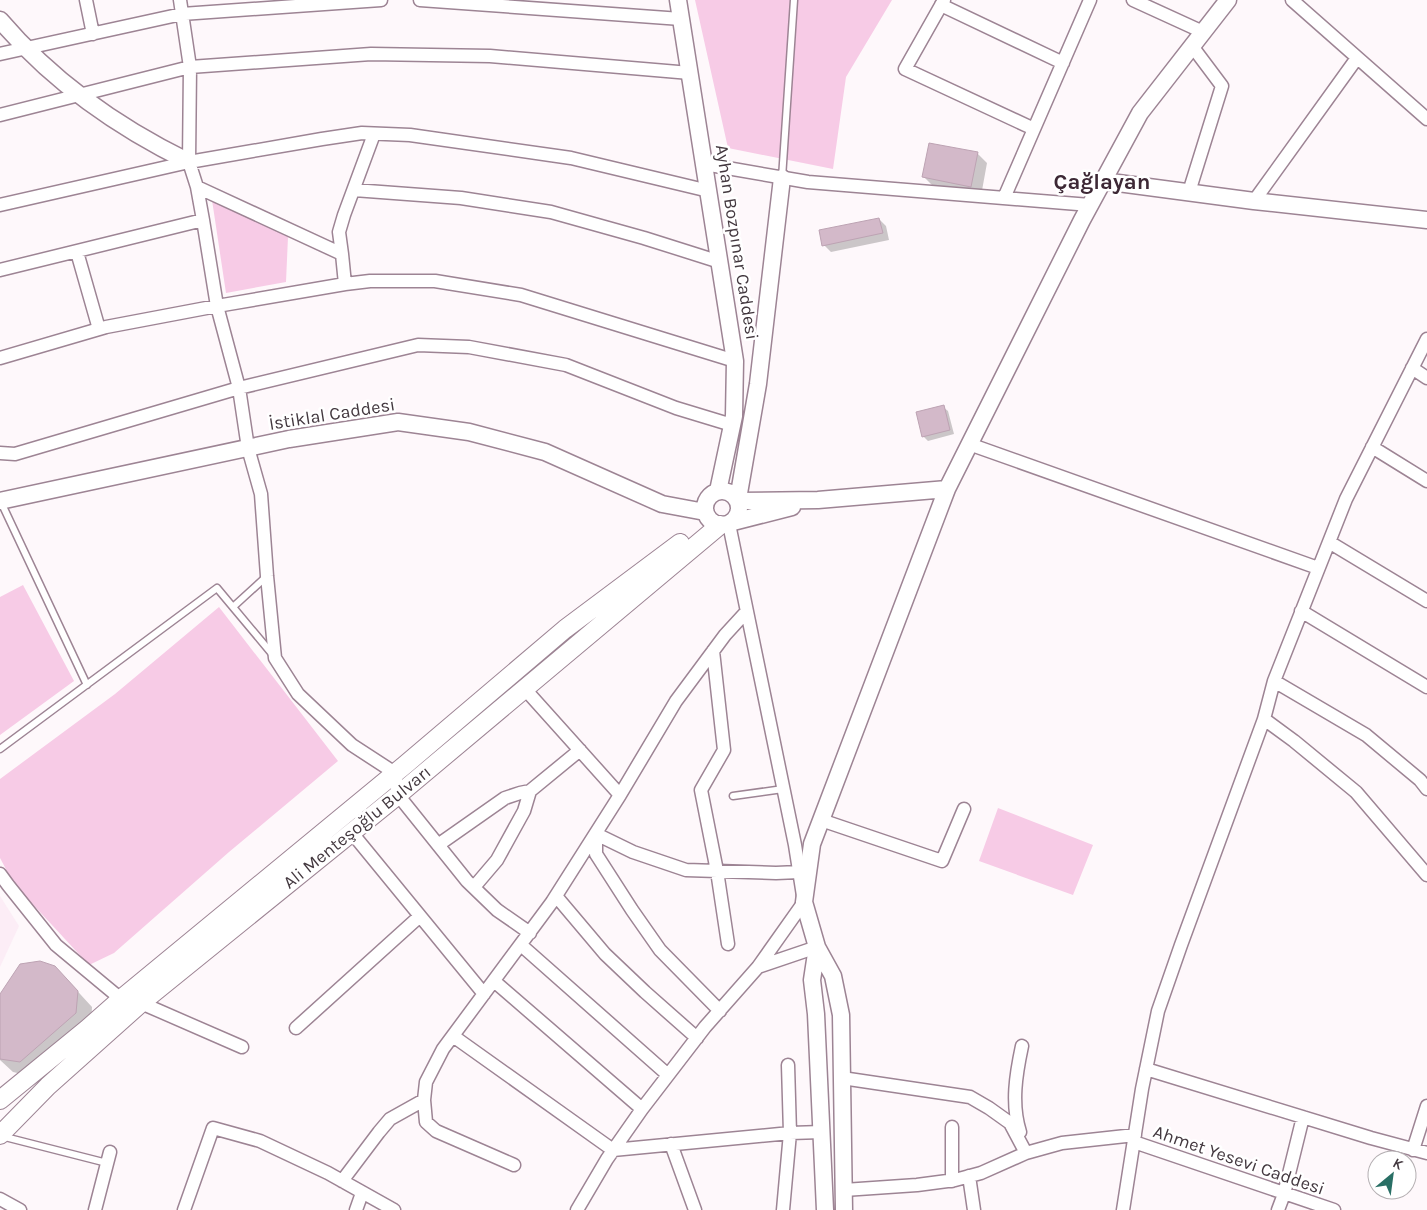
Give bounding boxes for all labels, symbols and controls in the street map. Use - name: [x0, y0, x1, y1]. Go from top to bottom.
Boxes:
- street label: Ayhan Bozpınar Caddesi: [711, 143, 763, 341]
- district label: Çağlayan: [1054, 169, 1150, 195]
- street label: İstiklal Caddesi: [267, 393, 397, 435]
- street label: Ali Menteşoğlu Bulvarı: [279, 761, 435, 893]
- street label: Ahmet Yesevi Caddesi: [1150, 1120, 1328, 1200]
- north arrow: [1367, 1150, 1417, 1200]
- text: K: [1390, 1154, 1407, 1174]

